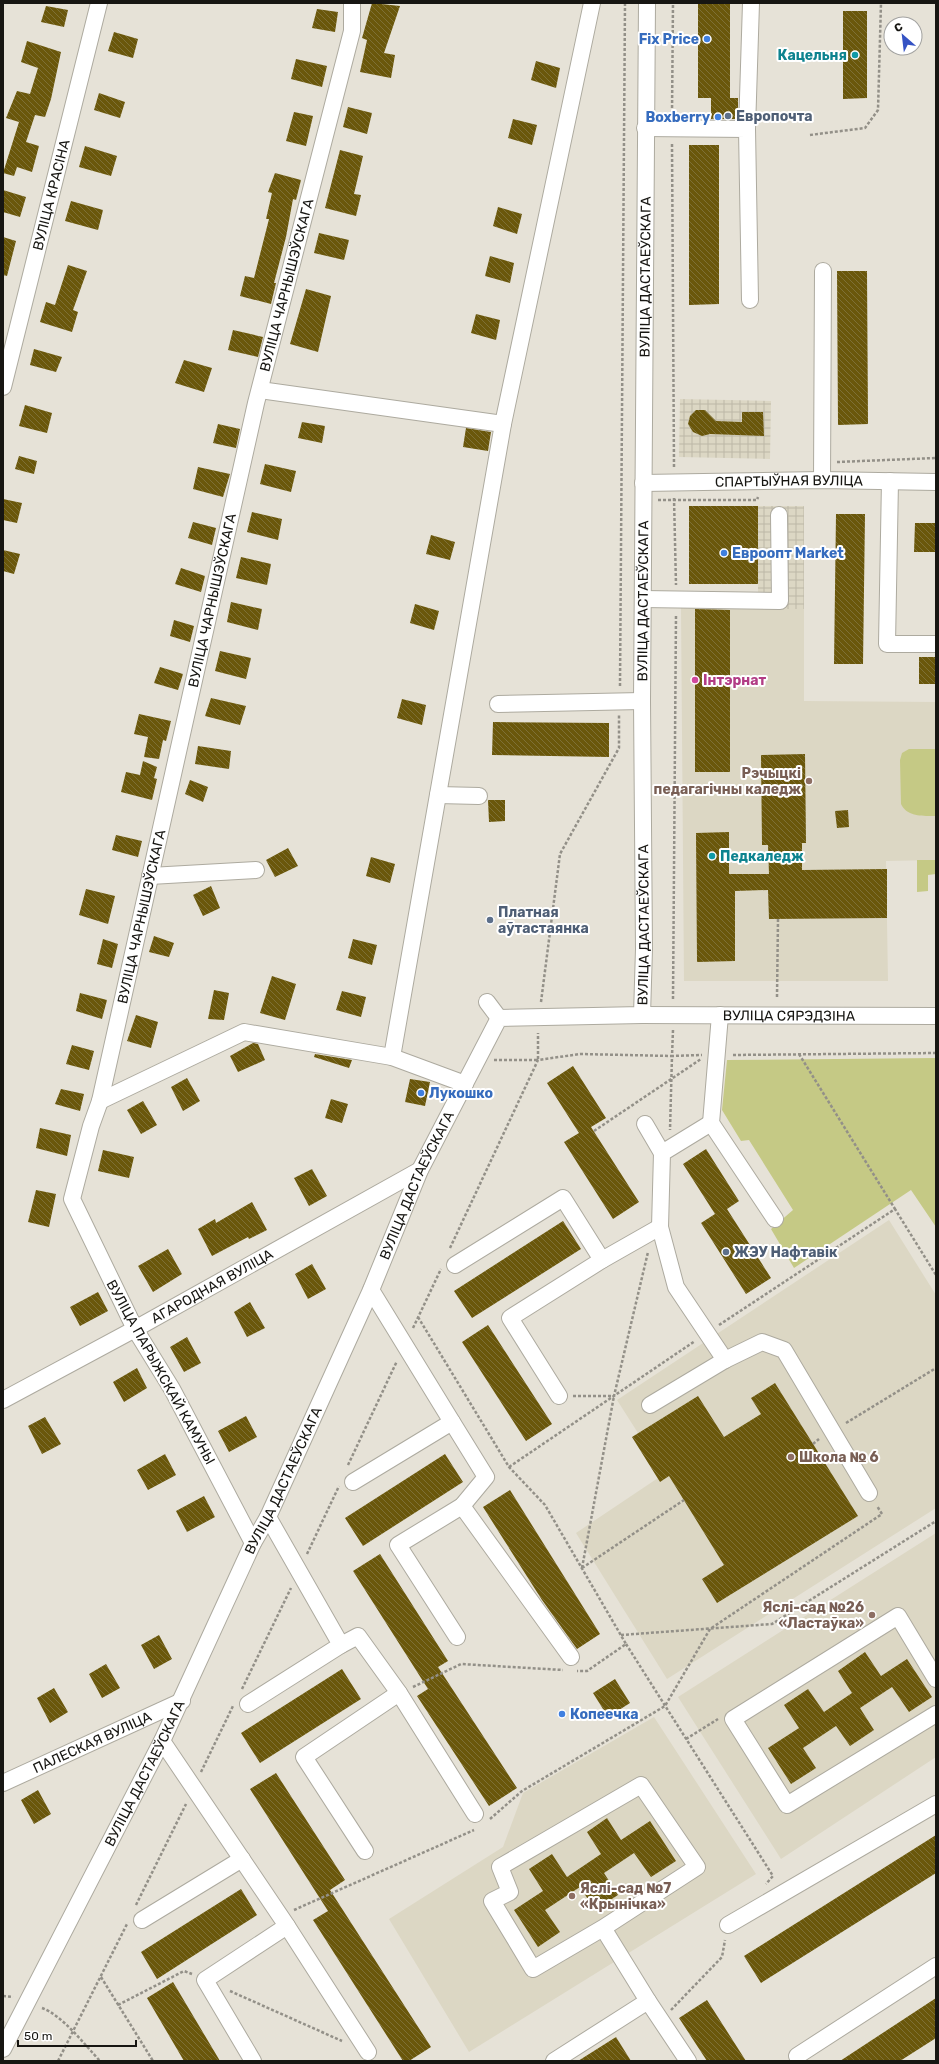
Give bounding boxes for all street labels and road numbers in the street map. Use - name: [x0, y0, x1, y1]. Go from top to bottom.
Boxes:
- street label: ВУЛІЦА КРАСІНА: [29, 137, 74, 252]
- street label: ВУЛІЦА ЧАРНЫШЭЎСКАГА: [256, 196, 318, 373]
- street label: ВУЛІЦА ДАСТАЕЎСКАГА: [636, 196, 655, 357]
- street label: СПАРТЫЎНАЯ ВУЛІЦА: [715, 472, 864, 491]
- street label: ВУЛІЦА ЧАРНЫШЭЎСКАГА: [185, 511, 240, 689]
- street label: ВУЛІЦА ДАСТАЕЎСКАГА: [634, 520, 652, 681]
- street label: ВУЛІЦА ЧАРНЫШЭЎСКАГА: [114, 827, 170, 1005]
- street label: ВУЛІЦА ДАСТАЕЎСКАГА: [634, 844, 653, 1006]
- street label: ВУЛІЦА СЯРЭДЗІНА: [723, 1007, 856, 1025]
- street label: ВУЛІЦА ДАСТАЕЎСКАГА: [376, 1108, 458, 1262]
- street label: АГАРОДНАЯ ВУЛІЦА: [148, 1245, 277, 1327]
- street label: ВУЛІЦА ПАРЫЖСКАЙ КАМУНЫ: [103, 1276, 219, 1468]
- street label: ВУЛІЦА ДАСТАЕЎСКАГА: [241, 1404, 326, 1557]
- street label: ВУЛІЦА ДАСТАЕЎСКАГА: [101, 1697, 189, 1849]
- street label: ПАЛЕСКАЯ ВУЛІЦА: [30, 1708, 155, 1777]

